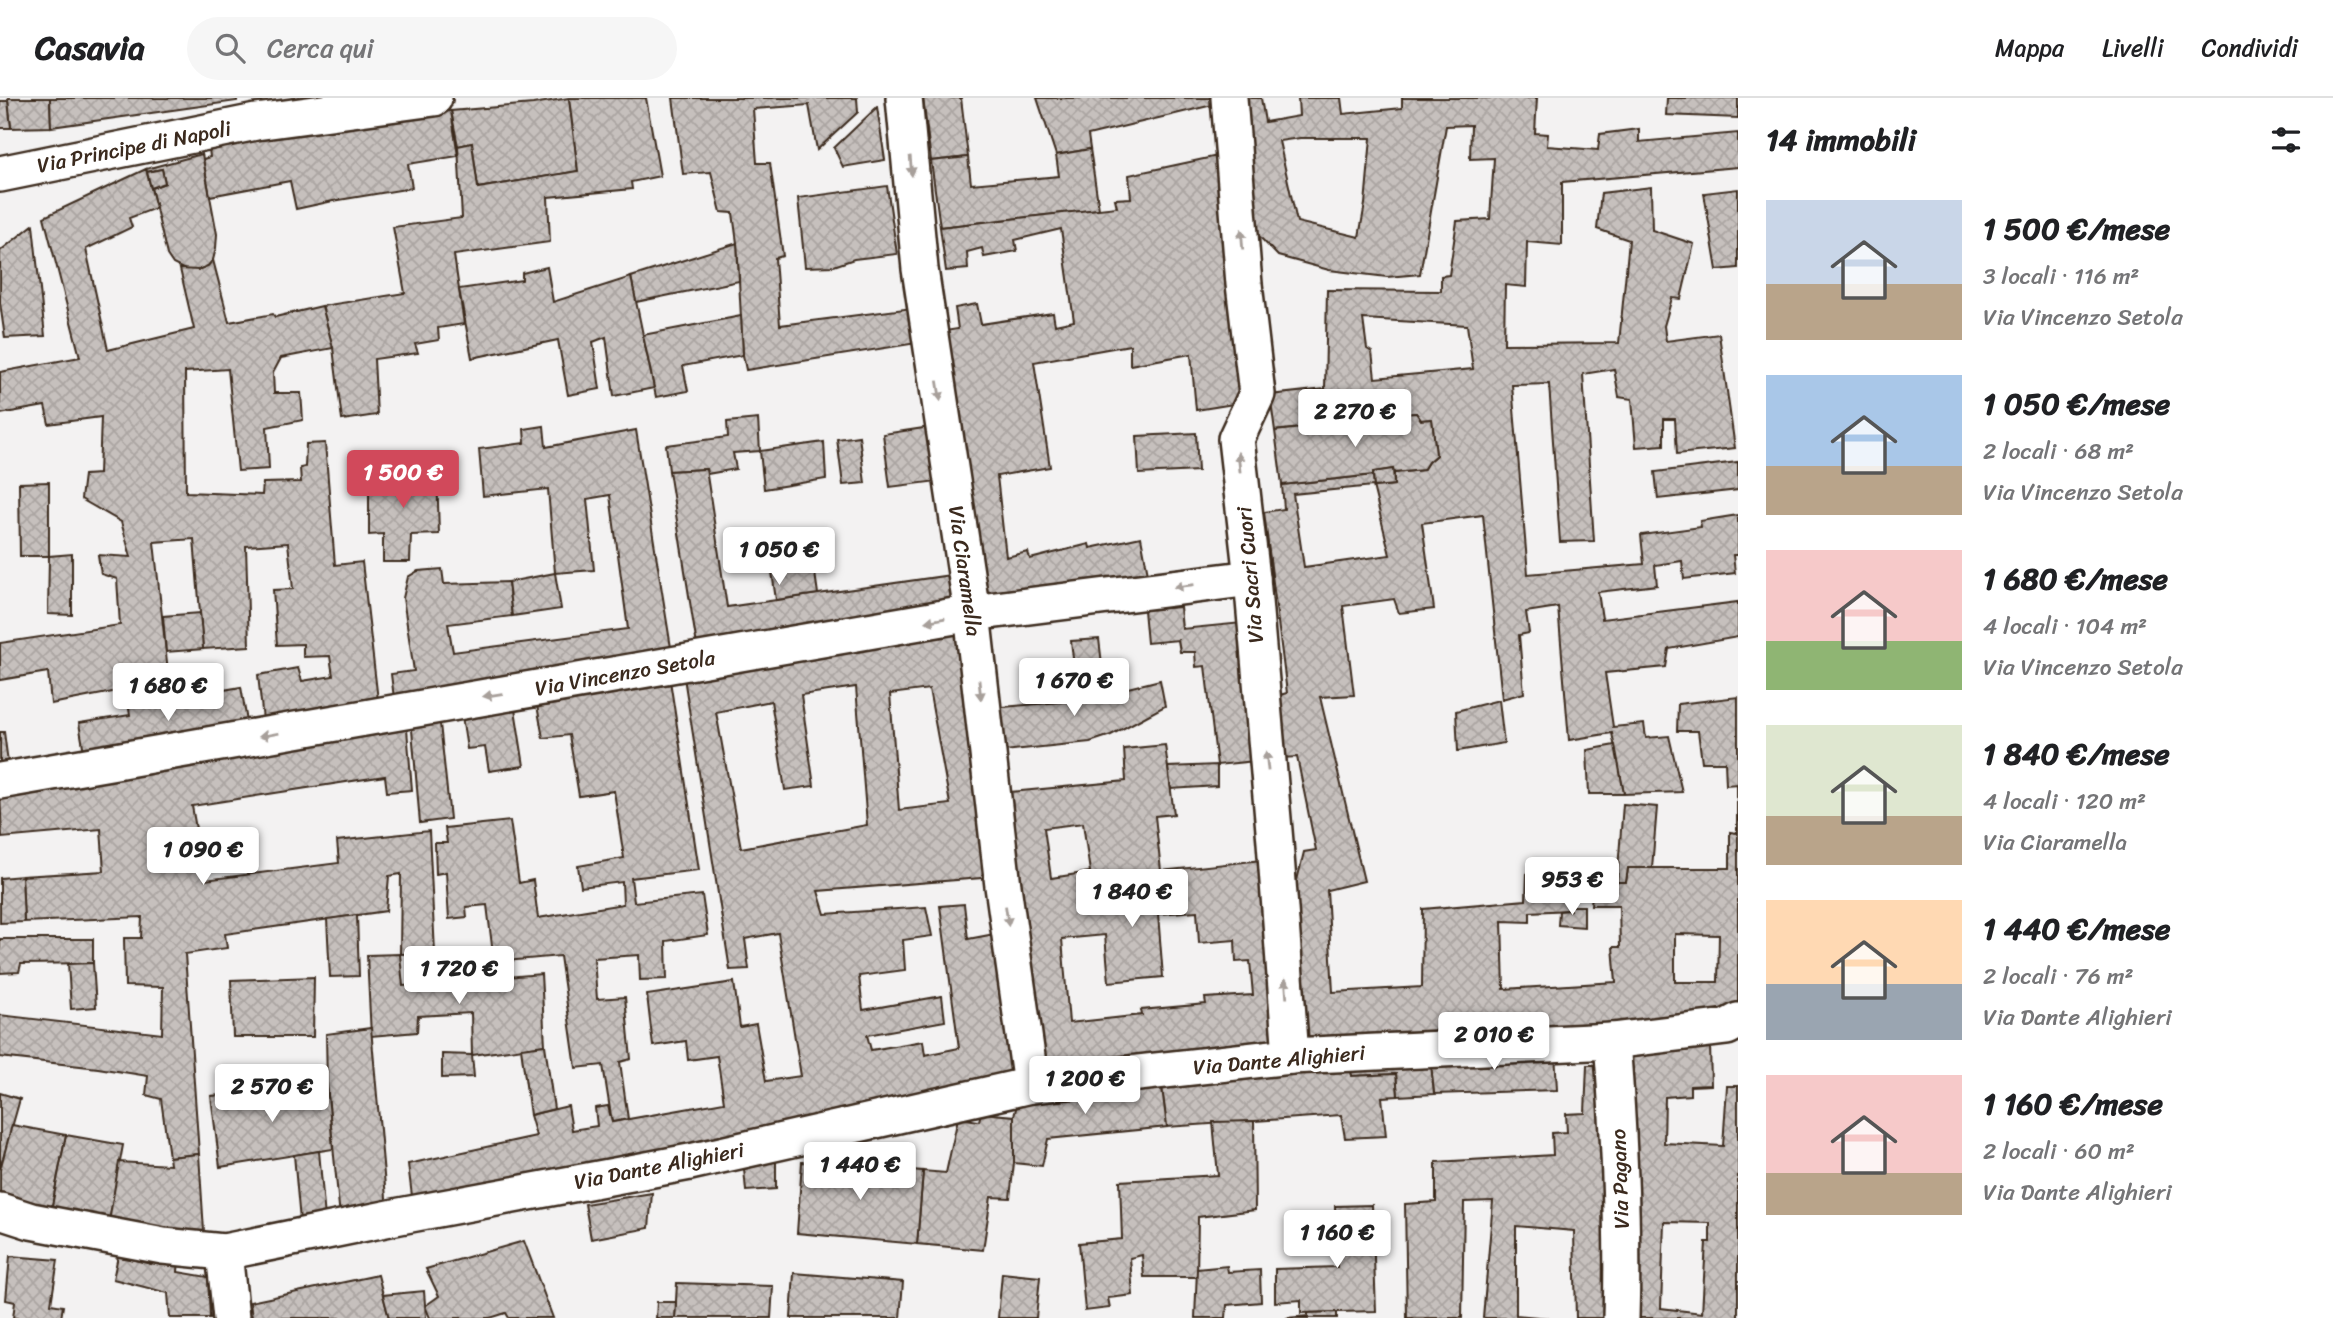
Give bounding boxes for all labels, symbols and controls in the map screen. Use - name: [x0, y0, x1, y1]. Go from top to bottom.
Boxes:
- search box: [187, 17, 677, 80]
- text: Casavia: [35, 19, 145, 77]
- text: Cerca qui: [267, 25, 374, 71]
- text: Mappa: [1995, 27, 2064, 69]
- text: Livelli: [2102, 27, 2164, 69]
- text: Condividi: [2202, 27, 2298, 69]
- icon: search: [211, 29, 249, 67]
- street label: Via Principe di Napoli: [34, 109, 235, 184]
- text: 14 immobili: [1766, 113, 1916, 167]
- icon: filters: [2267, 121, 2305, 159]
- one-way arrow: [906, 155, 917, 177]
- text: 1 500 €/mese: [1983, 202, 2170, 256]
- one-way arrow: [1236, 228, 1247, 250]
- icon: home: [1822, 228, 1906, 312]
- text: 3 locali · 116 m²: [1983, 256, 2139, 297]
- text: Via Vincenzo Setola: [1983, 297, 2183, 338]
- text: 1 050 €/mese: [1983, 377, 2170, 431]
- one-way arrow: [934, 381, 945, 403]
- pin: 2 270 €: [1290, 390, 1420, 449]
- text: 2 270 €: [1314, 391, 1396, 432]
- icon: home: [1822, 403, 1906, 487]
- text: 2 locali · 68 m²: [1983, 431, 2134, 472]
- pin: 1 500 €: [338, 450, 468, 510]
- one-way arrow: [1233, 450, 1244, 472]
- text: 1 500 €: [363, 452, 443, 493]
- text: Via Vincenzo Setola: [1983, 472, 2183, 513]
- street label: Via Ciaramella: [937, 503, 993, 639]
- street label: Via Sacri Cuori: [1225, 504, 1275, 645]
- pin: 1 050 €: [714, 528, 844, 587]
- text: 1 050 €: [739, 529, 819, 570]
- text: 1 680 €/mese: [1983, 552, 2168, 606]
- icon: home: [1822, 578, 1906, 662]
- one-way arrow: [1173, 581, 1195, 592]
- text: 4 locali · 104 m²: [1983, 606, 2147, 647]
- one-way arrow: [923, 615, 945, 626]
- street label: Via Vincenzo Setola: [532, 638, 719, 708]
- text: Via Vincenzo Setola: [1983, 647, 2183, 688]
- pin: 1 670 €: [1009, 658, 1139, 718]
- text: 1 670 €: [1035, 660, 1113, 701]
- pin: 1 680 €: [103, 664, 233, 723]
- text: 1 680 €: [129, 665, 207, 706]
- one-way arrow: [975, 679, 986, 701]
- one-way arrow: [482, 690, 504, 701]
- text: 1 840 €/mese: [1983, 727, 2170, 781]
- one-way arrow: [258, 729, 280, 740]
- one-way arrow: [1261, 750, 1272, 772]
- icon: home: [1822, 753, 1906, 837]
- text: 4 locali · 120 m²: [1983, 781, 2146, 822]
- text: Via Ciaramella: [1983, 822, 2127, 863]
- pin: 1 090 €: [138, 828, 268, 887]
- text: 1 090 €: [163, 829, 243, 870]
- pin: 953 €: [1523, 858, 1621, 917]
- text: 953 €: [1541, 859, 1603, 900]
- pin: 1 840 €: [1067, 870, 1197, 929]
- text: 1 840 €: [1092, 871, 1172, 912]
- text: 1 440 €/mese: [1983, 902, 2170, 956]
- one-way arrow: [1002, 905, 1013, 927]
- icon: home: [1822, 928, 1906, 1012]
- pin: 1 720 €: [394, 946, 524, 1006]
- text: 1 720 €: [420, 948, 498, 989]
- text: 2 locali · 76 m²: [1983, 956, 2133, 997]
- one-way arrow: [1280, 977, 1291, 999]
- text: Via Dante Alighieri: [1983, 997, 2172, 1038]
- pin: 2 010 €: [1429, 1012, 1559, 1072]
- text: 2 010 €: [1454, 1014, 1534, 1055]
- street label: Via Dante Alighieri: [1192, 1033, 1368, 1086]
- pin: 1 200 €: [1020, 1056, 1150, 1116]
- text: 1 200 €: [1045, 1058, 1125, 1099]
- pin: 2 570 €: [207, 1065, 337, 1124]
- text: 2 570 €: [231, 1066, 313, 1107]
- text: 1 160 €/mese: [1983, 1077, 2163, 1131]
- icon: home: [1822, 1103, 1906, 1187]
- street label: Via Pagano: [1599, 1128, 1641, 1230]
- street label: Via Dante Alighieri: [571, 1131, 748, 1201]
- text: 2 locali · 60 m²: [1983, 1131, 2135, 1172]
- pin: 1 440 €: [795, 1142, 925, 1202]
- text: 1 440 €: [820, 1144, 900, 1185]
- text: Via Dante Alighieri: [1983, 1172, 2172, 1213]
- pin: 1 160 €: [1272, 1210, 1402, 1270]
- text: 1 160 €: [1300, 1212, 1374, 1253]

